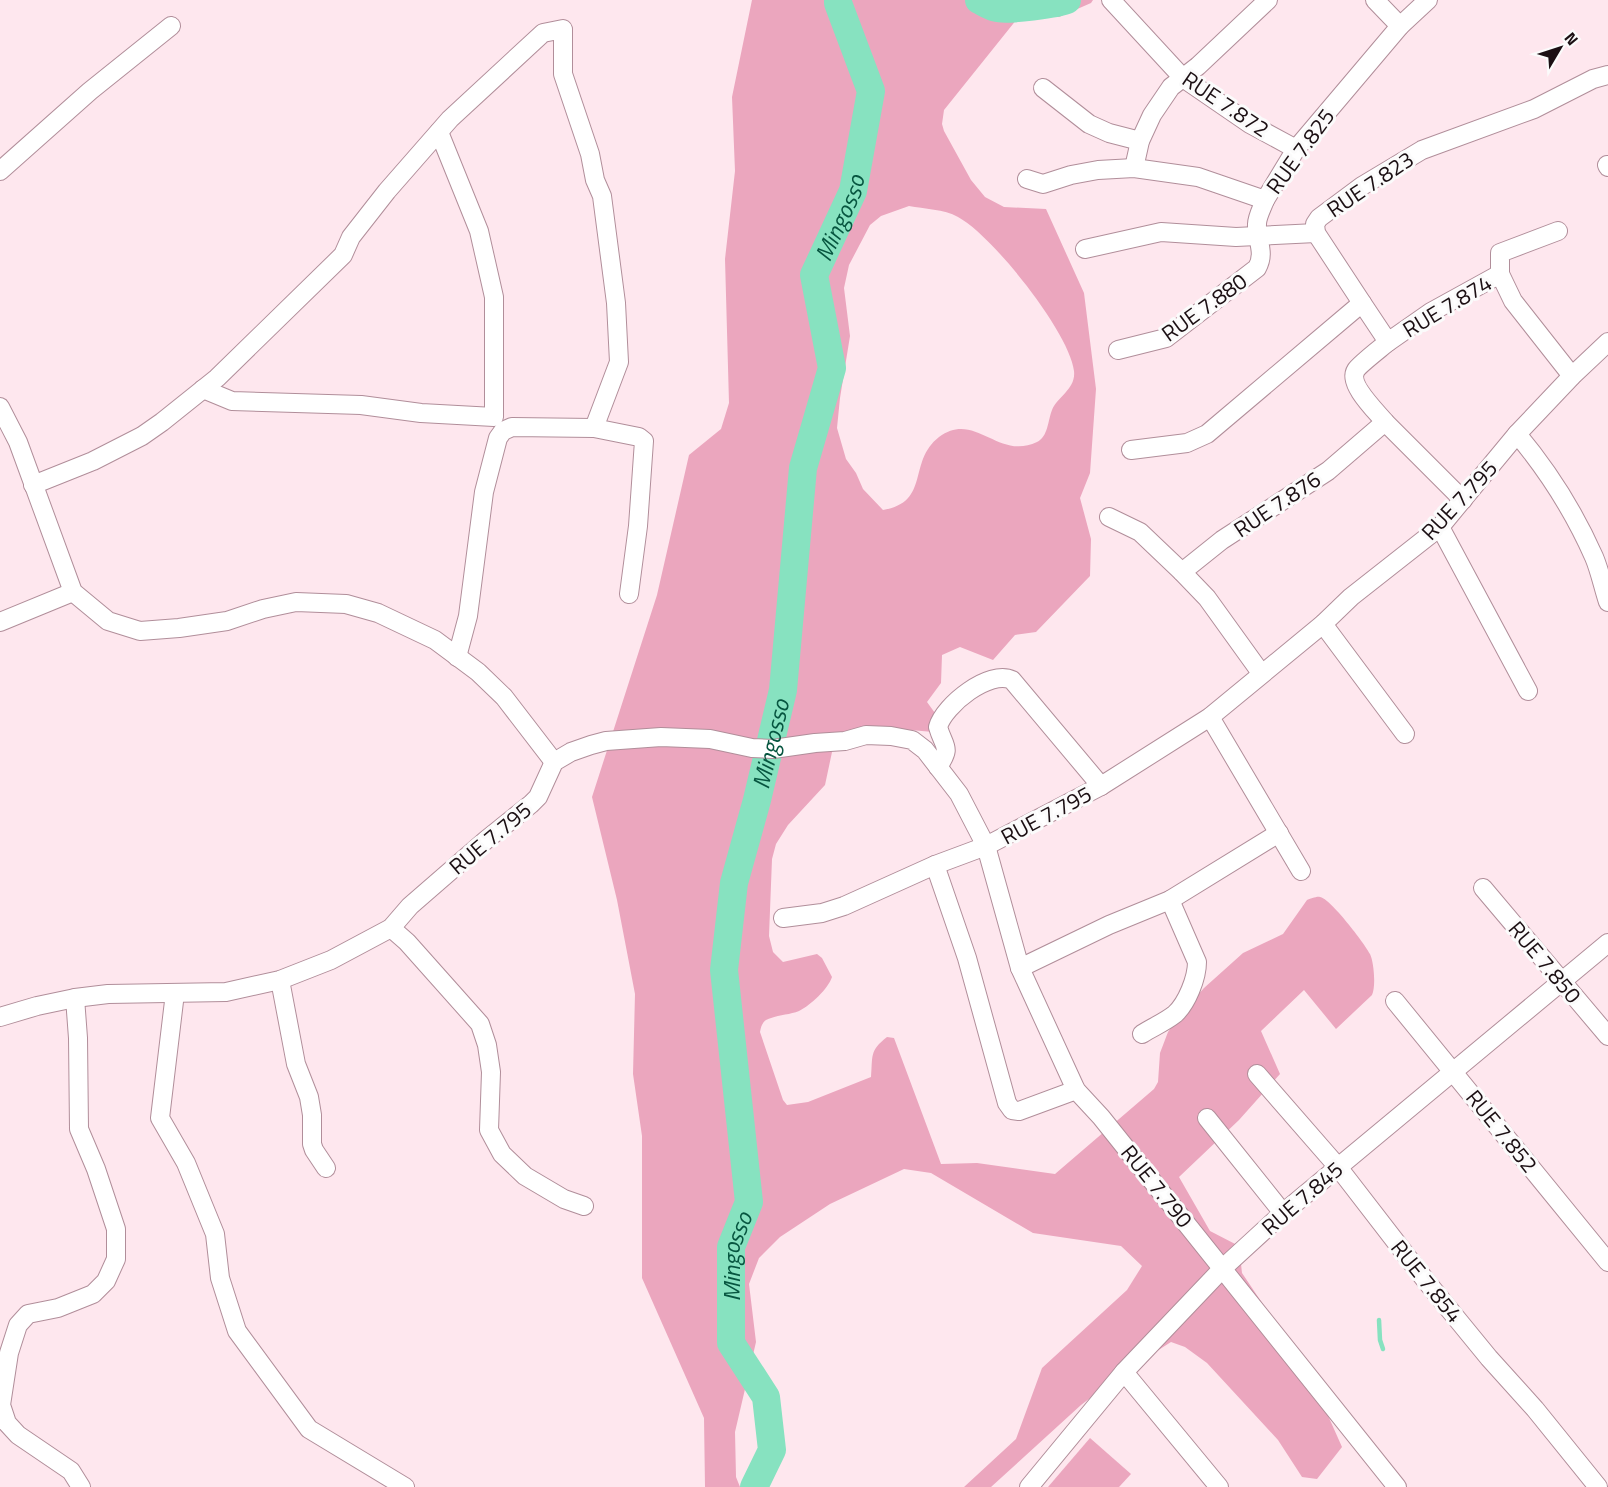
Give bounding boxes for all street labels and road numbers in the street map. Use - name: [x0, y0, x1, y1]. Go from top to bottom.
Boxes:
- street label: RUE 7.872: [1176, 62, 1276, 146]
- street label: RUE 7.825: [1257, 101, 1343, 201]
- street label: RUE 7.823: [1320, 142, 1420, 226]
- street label: RUE 7.880: [1154, 264, 1254, 350]
- street label: RUE 7.874: [1396, 266, 1498, 346]
- street label: RUE 7.795: [1413, 452, 1505, 548]
- street label: RUE 7.876: [1227, 462, 1327, 546]
- street label: RUE 7.795: [994, 777, 1098, 853]
- street label: RUE 7.795: [441, 793, 539, 883]
- street label: RUE 7.850: [1500, 913, 1590, 1011]
- street label: RUE 7.852: [1458, 1082, 1546, 1180]
- street label: RUE 7.790: [1113, 1137, 1201, 1235]
- street label: RUE 7.845: [1254, 1153, 1350, 1243]
- street label: RUE 7.854: [1383, 1232, 1471, 1330]

